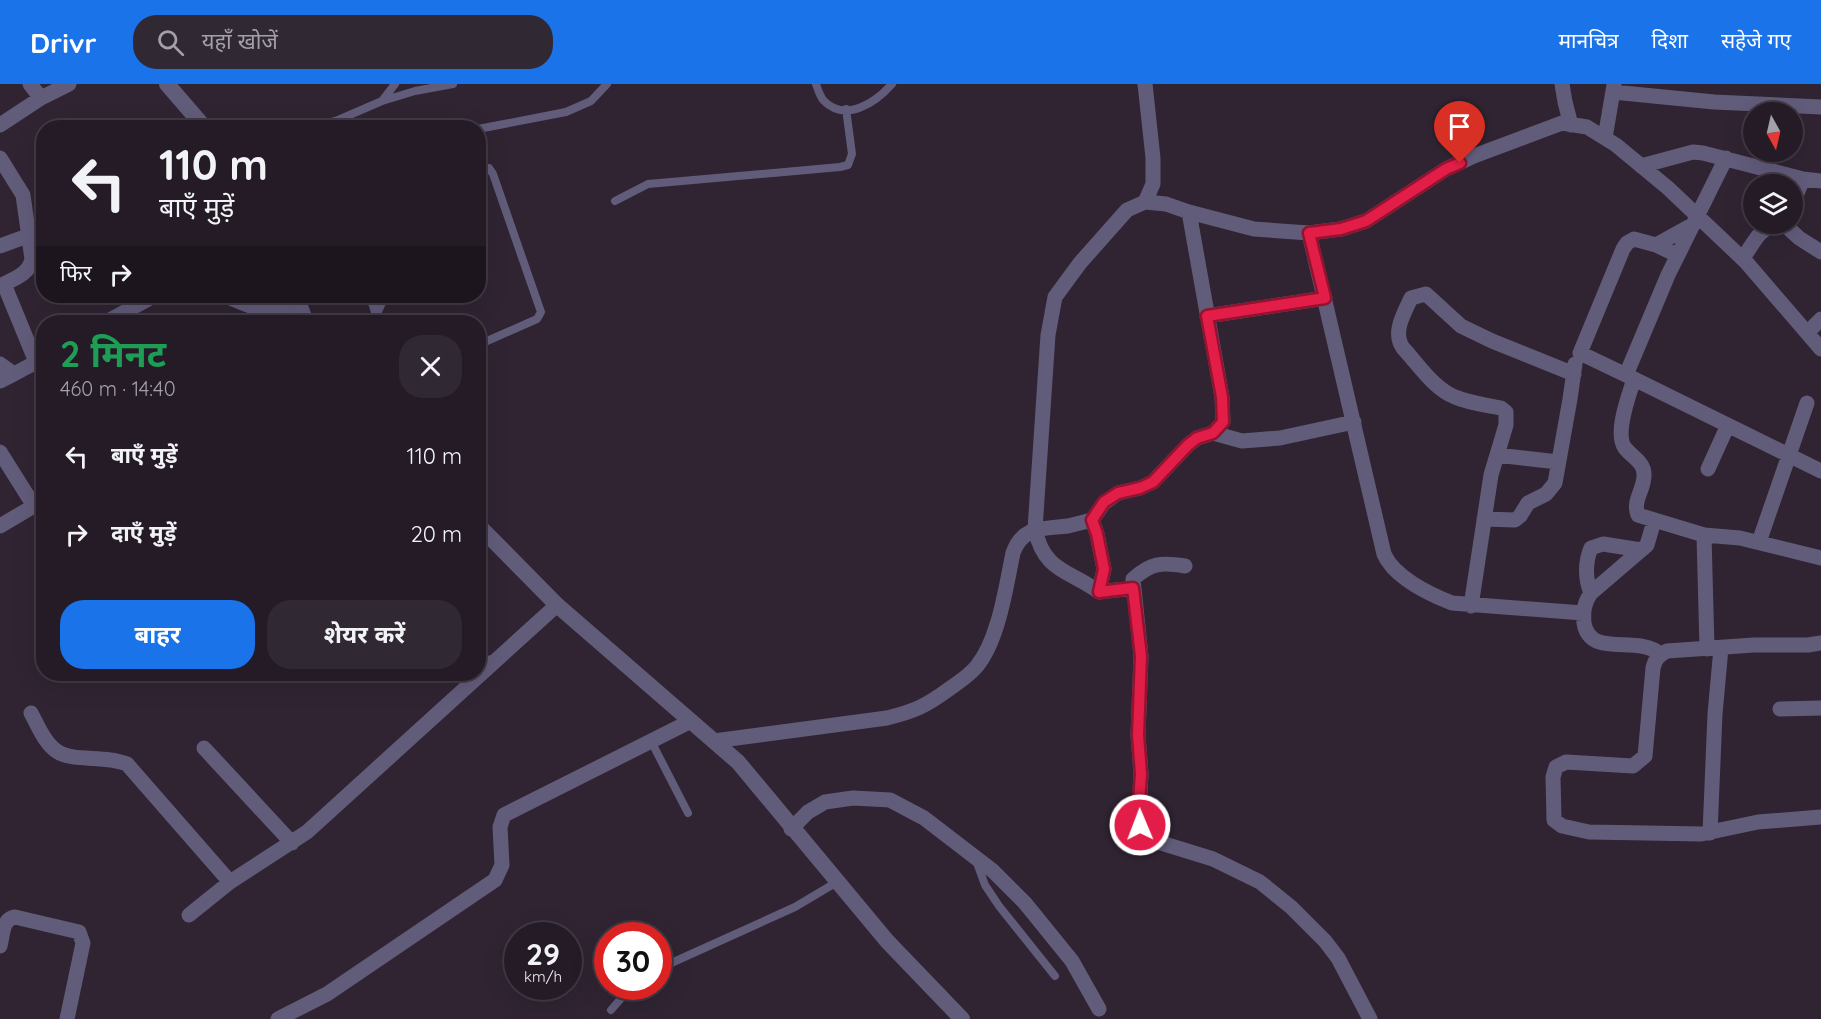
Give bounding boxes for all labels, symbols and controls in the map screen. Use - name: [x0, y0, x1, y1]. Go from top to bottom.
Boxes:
- search box: [133, 15, 553, 69]
- text: Drivr: [30, 25, 97, 60]
- icon: search: [154, 26, 187, 59]
- text: यहाँ खोजें: [202, 27, 278, 55]
- text: मानचित्र: [1559, 27, 1619, 53]
- text: दिशा: [1652, 27, 1688, 53]
- text: सहेजे गए: [1721, 27, 1791, 53]
- pin: [1434, 101, 1485, 163]
- north arrow: [1743, 102, 1803, 162]
- map controls: [1743, 102, 1803, 234]
- icon: arrive: [1443, 110, 1476, 143]
- text: 110 m: [159, 138, 268, 191]
- icon: left: [60, 144, 138, 222]
- button: layers: [1743, 174, 1803, 234]
- text: बाएँ मुड़ें: [159, 190, 234, 224]
- icon: right: [104, 258, 137, 291]
- text: फिर: [60, 259, 92, 287]
- text: 2 मिनट: [60, 331, 166, 376]
- button: close: [399, 335, 462, 398]
- text: 460 m · 14:40: [60, 376, 176, 401]
- icon: left: [60, 440, 93, 473]
- text: बाएँ मुड़ें: [111, 441, 177, 469]
- text: 110 m: [407, 442, 462, 470]
- icon: right: [60, 518, 93, 551]
- text: दाएँ मुड़ें: [111, 519, 176, 547]
- text: 20 m: [411, 520, 462, 548]
- button: बाहर: [60, 600, 255, 669]
- button: शेयर करें: [267, 600, 462, 669]
- position arrow: [1108, 793, 1172, 857]
- speed limit sign: 30: [594, 922, 672, 1000]
- text: 29: [526, 935, 560, 973]
- text: km/h: [524, 967, 562, 986]

